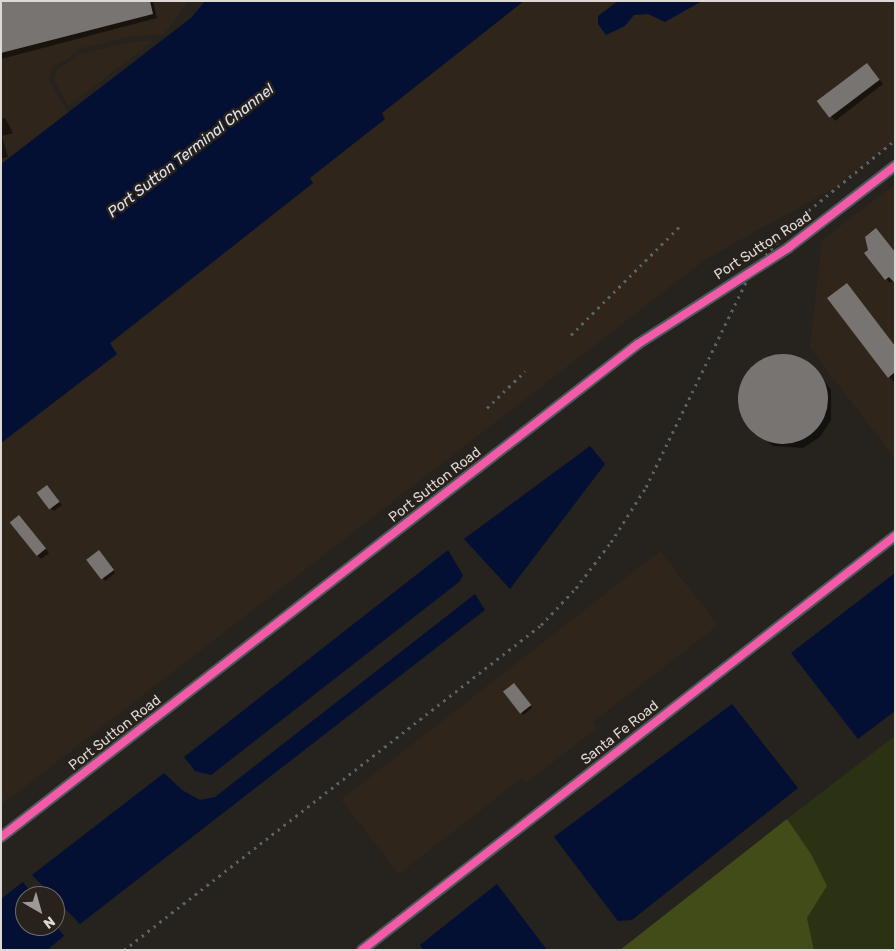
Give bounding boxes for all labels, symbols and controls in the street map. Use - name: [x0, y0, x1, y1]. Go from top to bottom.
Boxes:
- water label: Port Sutton Terminal Channel: [104, 80, 278, 222]
- street label: Port Sutton Road: [711, 208, 815, 284]
- street label: Port Sutton Road: [386, 444, 484, 526]
- street label: Port Sutton Road: [66, 692, 164, 774]
- street label: Santa Fe Road: [578, 697, 662, 769]
- north arrow: [15, 886, 65, 936]
- text: N: [40, 913, 58, 932]

